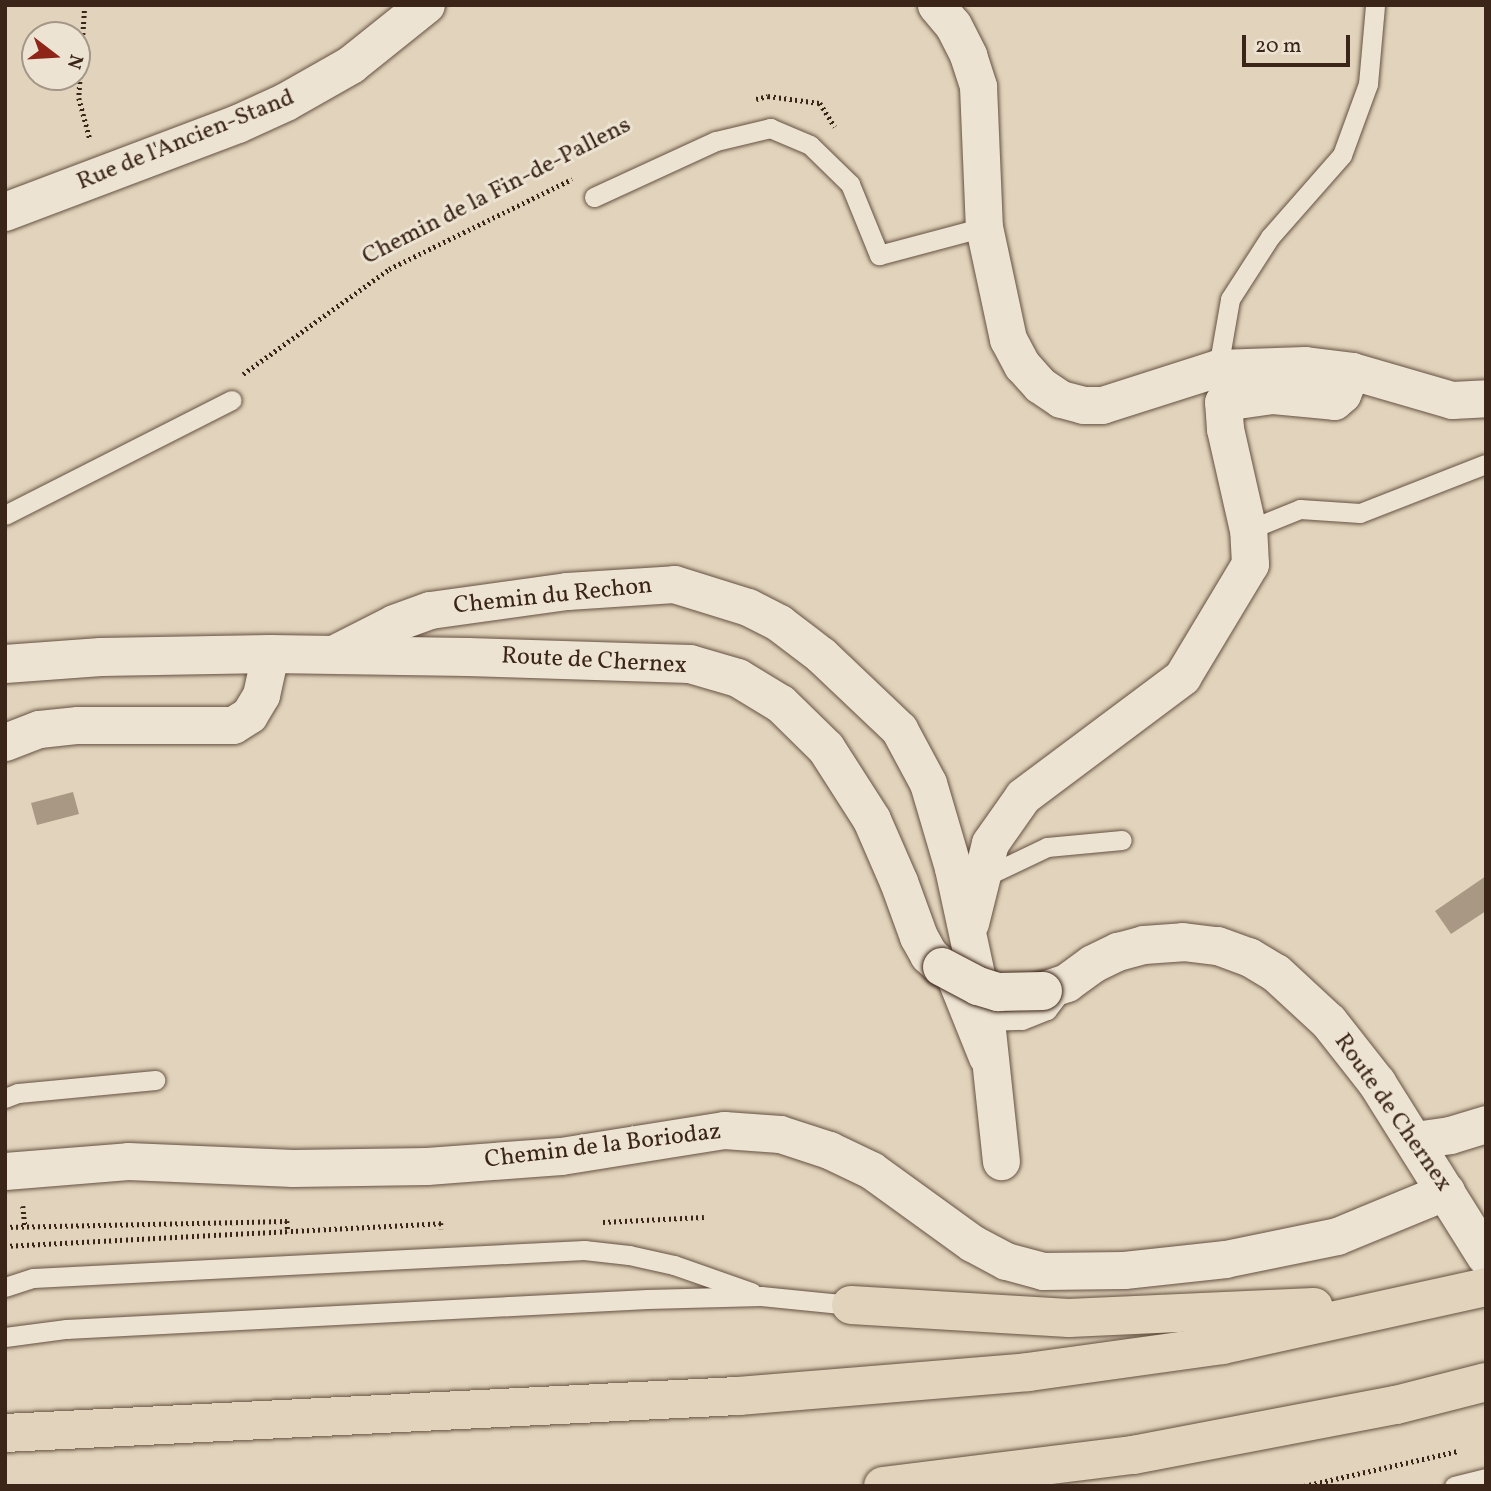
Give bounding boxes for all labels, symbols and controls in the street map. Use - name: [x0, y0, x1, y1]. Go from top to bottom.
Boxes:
- north arrow: [21, 21, 91, 91]
- scale bar: [1246, 21, 1354, 65]
- text: 20 m: [1255, 32, 1301, 61]
- text: N: [60, 51, 89, 72]
- street label: Rue de l'Ancien-Stand: [73, 84, 299, 198]
- street label: Chemin de la Fin-de-Pallens: [358, 112, 636, 272]
- street label: Chemin du Rechon: [452, 572, 654, 622]
- street label: Route de Chernex: [500, 643, 688, 681]
- street label: Route de Chernex: [1327, 1029, 1457, 1197]
- street label: Chemin de la Boriodaz: [483, 1118, 723, 1176]

